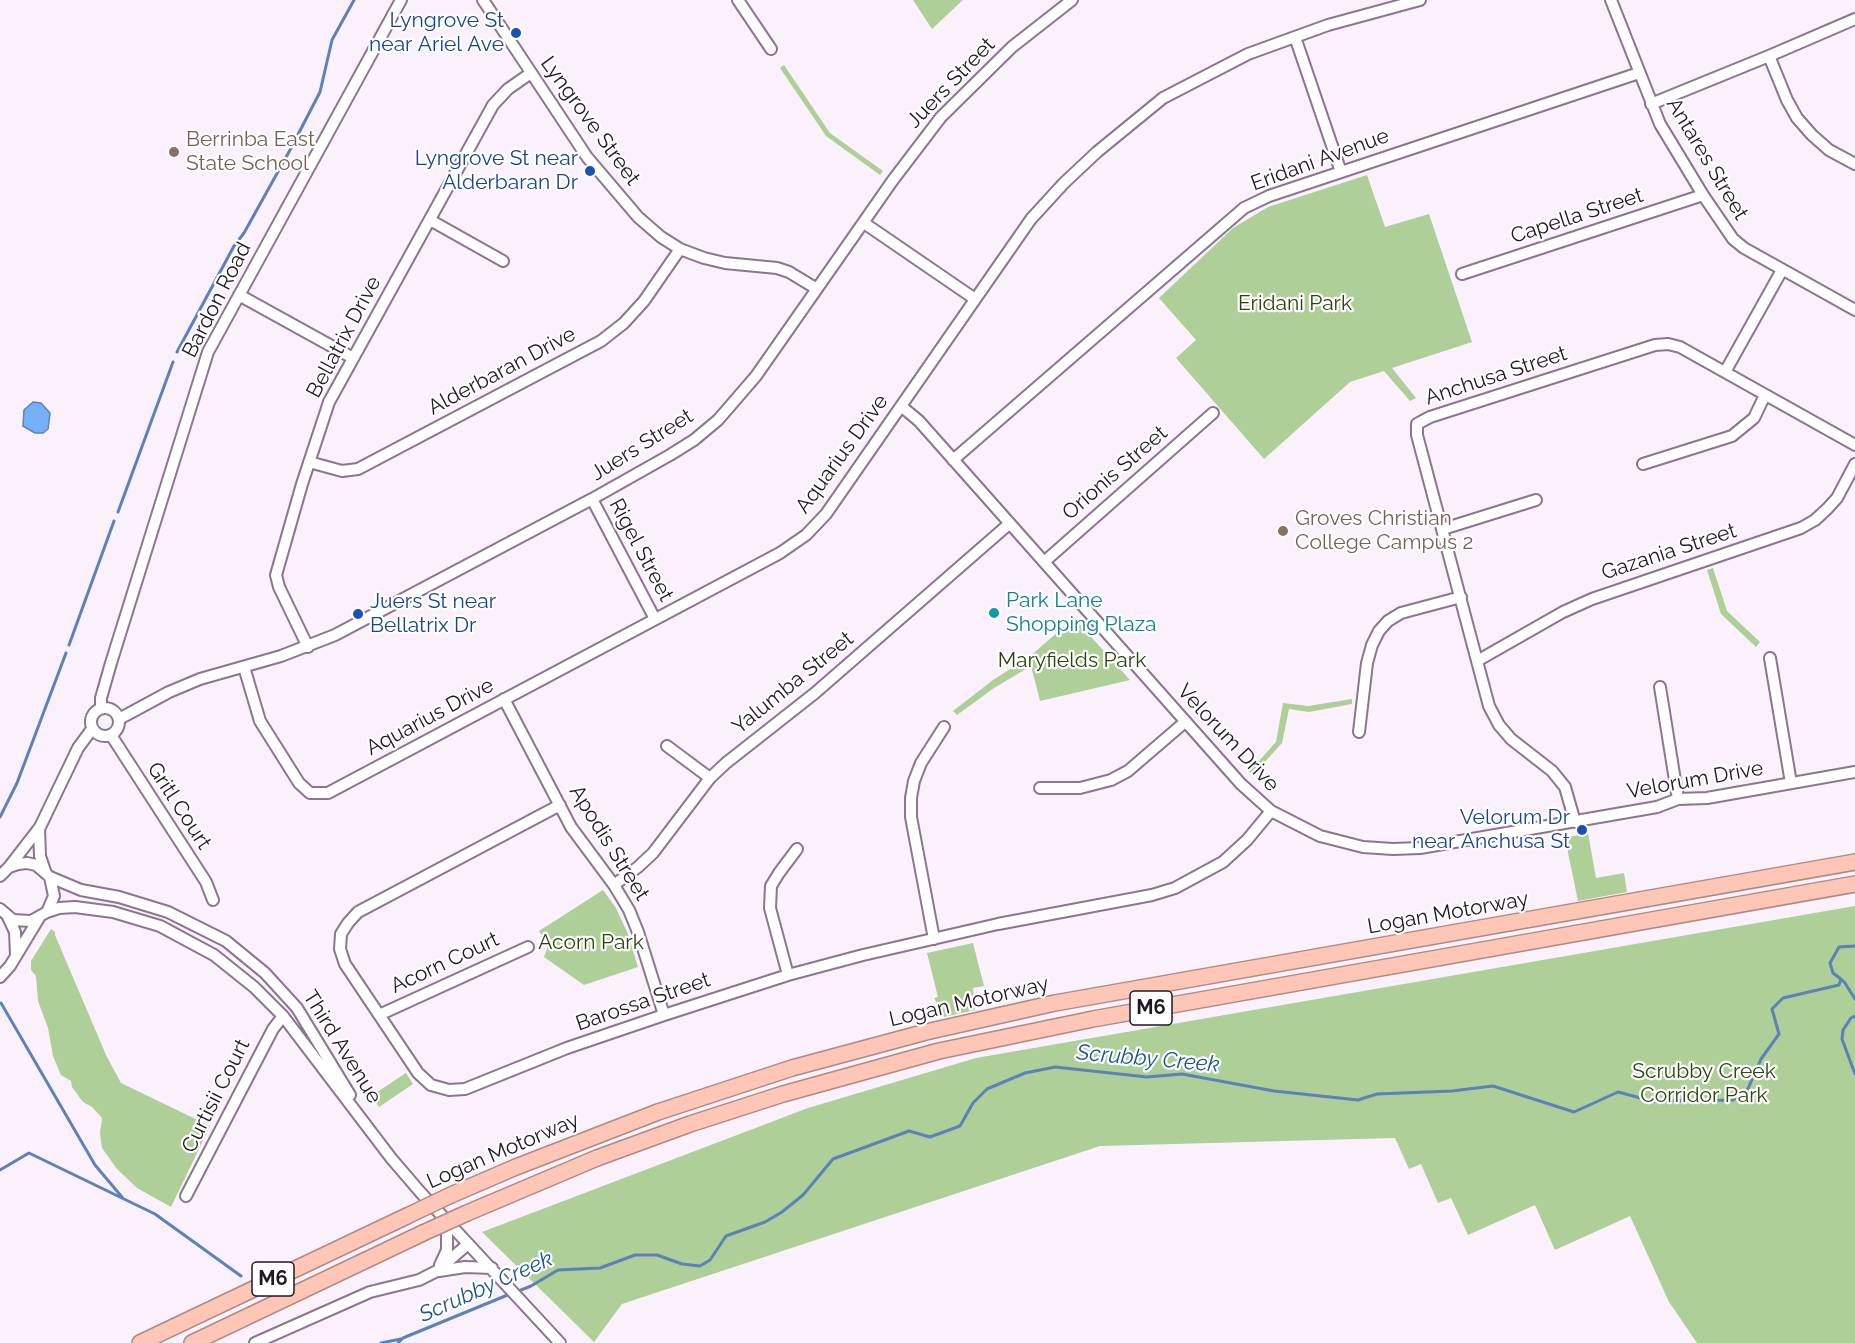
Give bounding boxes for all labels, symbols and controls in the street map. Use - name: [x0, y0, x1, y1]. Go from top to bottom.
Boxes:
- place label: Lyngrove St near Ariel Ave: [369, 8, 504, 58]
- marker: Lyngrove St near Ariel Ave: [509, 26, 523, 40]
- street label: Juers Street: [902, 33, 1000, 133]
- street label: Lyngrove Street: [535, 52, 645, 190]
- street label: Antares Street: [1661, 93, 1753, 225]
- street label: Eridani Avenue: [1248, 123, 1392, 197]
- place label: Berrinba East State School: [186, 127, 315, 177]
- marker: Berrinba East State School: [167, 145, 181, 159]
- place label: Lyngrove St near Alderbaran Dr: [415, 146, 578, 196]
- marker: Lyngrove St near Alderbaran Dr: [583, 164, 597, 178]
- street label: Capella Street: [1508, 183, 1646, 249]
- street label: Bardon Road: [177, 238, 257, 362]
- street label: Bellatrix Drive: [301, 272, 387, 402]
- park label: Eridani Park: [1238, 291, 1352, 317]
- street label: Alderbaran Drive: [424, 321, 580, 421]
- street label: Anchusa Street: [1422, 341, 1570, 411]
- street label: Aquarius Drive: [790, 390, 894, 518]
- street label: Juers Street: [586, 404, 698, 486]
- street label: Orionis Street: [1057, 421, 1173, 525]
- street label: Rigel Street: [603, 494, 679, 606]
- place label: Groves Christian College Campus 2: [1295, 506, 1473, 556]
- street label: Gazania Street: [1598, 518, 1740, 586]
- marker: Groves Christian College Campus 2: [1276, 524, 1290, 538]
- place label: Park Lane Shopping Plaza: [1006, 588, 1157, 638]
- place label: Juers St near Bellatrix Dr: [370, 589, 496, 639]
- marker: Park Lane Shopping Plaza: [987, 606, 1001, 620]
- marker: Juers St near Bellatrix Dr: [351, 607, 365, 621]
- street label: Yalumba Street: [727, 626, 859, 740]
- park label: Maryfields Park: [998, 648, 1146, 674]
- street label: Aquarius Drive: [362, 673, 498, 761]
- street label: Velorum Drive: [1172, 679, 1284, 797]
- street label: Velorum Drive: [1625, 756, 1765, 804]
- street label: Gritl Court: [142, 758, 216, 854]
- street label: Apodis Street: [564, 781, 654, 905]
- place label: Velorum Dr near Anchusa St: [1412, 805, 1570, 855]
- marker: Velorum Dr near Anchusa St: [1575, 823, 1589, 837]
- street label: Logan Motorway: [1365, 886, 1531, 940]
- street label: Acorn Court: [387, 927, 503, 999]
- park label: Acorn Park: [538, 930, 644, 956]
- street label: Barossa Street: [573, 967, 713, 1037]
- street label: Logan Motorway: [887, 971, 1051, 1033]
- street label: Third Avenue: [297, 986, 387, 1108]
- road number: M6: [1130, 991, 1172, 1025]
- street label: Curtisii Court: [177, 1035, 255, 1157]
- water label: Scrubby Creek: [1075, 1040, 1221, 1078]
- park label: Scrubby Creek Corridor Park: [1632, 1059, 1776, 1109]
- street label: Logan Motorway: [423, 1108, 583, 1194]
- water label: Scrubby Creek: [415, 1246, 557, 1328]
- road number: M6: [252, 1262, 294, 1296]

